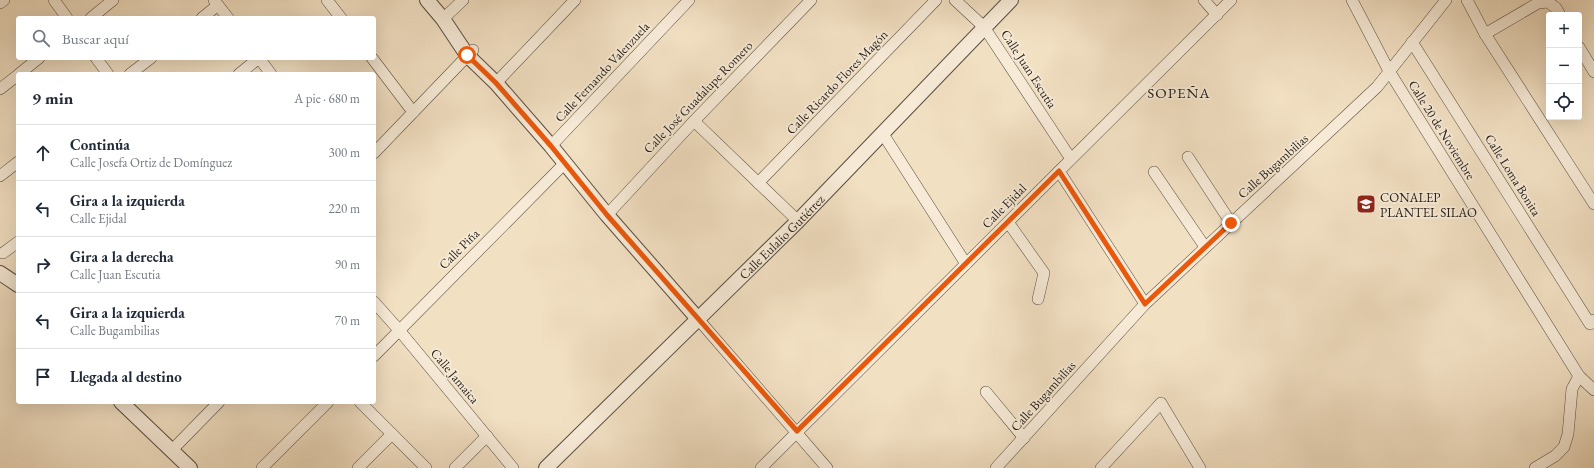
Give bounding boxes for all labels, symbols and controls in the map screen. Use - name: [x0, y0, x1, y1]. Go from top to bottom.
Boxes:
- map controls: [1546, 12, 1582, 120]
- button: +: [1546, 12, 1582, 48]
- search box: [16, 16, 376, 60]
- street label: Calle Fernando Valenzuela: [551, 18, 654, 126]
- street label: Calle Ricardo Flores Magón: [783, 26, 891, 138]
- street label: Calle Juan Escutia: [997, 26, 1061, 112]
- icon: search: [30, 27, 52, 49]
- text: Buscar aquí: [62, 29, 129, 48]
- street label: Calle José Guadalupe Romero: [640, 37, 756, 157]
- route start: [458, 46, 476, 64]
- button: −: [1546, 48, 1582, 84]
- street label: Calle 20 de Noviembre: [1404, 77, 1480, 183]
- district label: SOPEÑA: [1147, 83, 1211, 102]
- button: locate: [1546, 84, 1582, 120]
- text: 9 min: [32, 87, 73, 109]
- text: A pie · 680 m: [294, 90, 360, 107]
- street label: Calle Bugambilias: [1234, 130, 1312, 202]
- street label: Calle Loma Bonita: [1481, 131, 1545, 220]
- text: Continúa: [70, 135, 130, 154]
- icon: ahead: [32, 142, 54, 164]
- text: 300 m: [329, 144, 360, 161]
- text: Calle Josefa Ortiz de Domínguez: [70, 154, 232, 171]
- street label: Calle Ejidal: [978, 180, 1030, 232]
- place label: CONALEP PLANTEL SILAO: [1380, 189, 1477, 221]
- text: Gira a la izquierda: [70, 191, 185, 210]
- street label: Calle Eulalio Gutiérrez: [735, 191, 828, 283]
- school or university icon: CONALEP PLANTEL SILAO: [1355, 193, 1377, 215]
- icon: left: [32, 198, 54, 220]
- text: 220 m: [329, 200, 360, 217]
- text: Calle Ejidal: [70, 210, 127, 227]
- route end: [1222, 214, 1240, 232]
- street label: Calle Piña: [435, 224, 484, 273]
- text: Gira a la derecha: [70, 247, 174, 266]
- icon: right: [32, 254, 54, 276]
- text: 90 m: [335, 256, 360, 273]
- text: Calle Juan Escutia: [70, 266, 160, 283]
- text: Gira a la izquierda: [70, 303, 185, 322]
- icon: left: [32, 310, 54, 332]
- text: 70 m: [335, 312, 360, 329]
- text: Calle Bugambilias: [70, 322, 159, 339]
- street label: Calle Jamaica: [427, 345, 483, 408]
- street label: Calle Bugambilias: [1007, 357, 1079, 435]
- icon: arrive: [32, 366, 54, 388]
- text: Llegada al destino: [70, 367, 182, 386]

